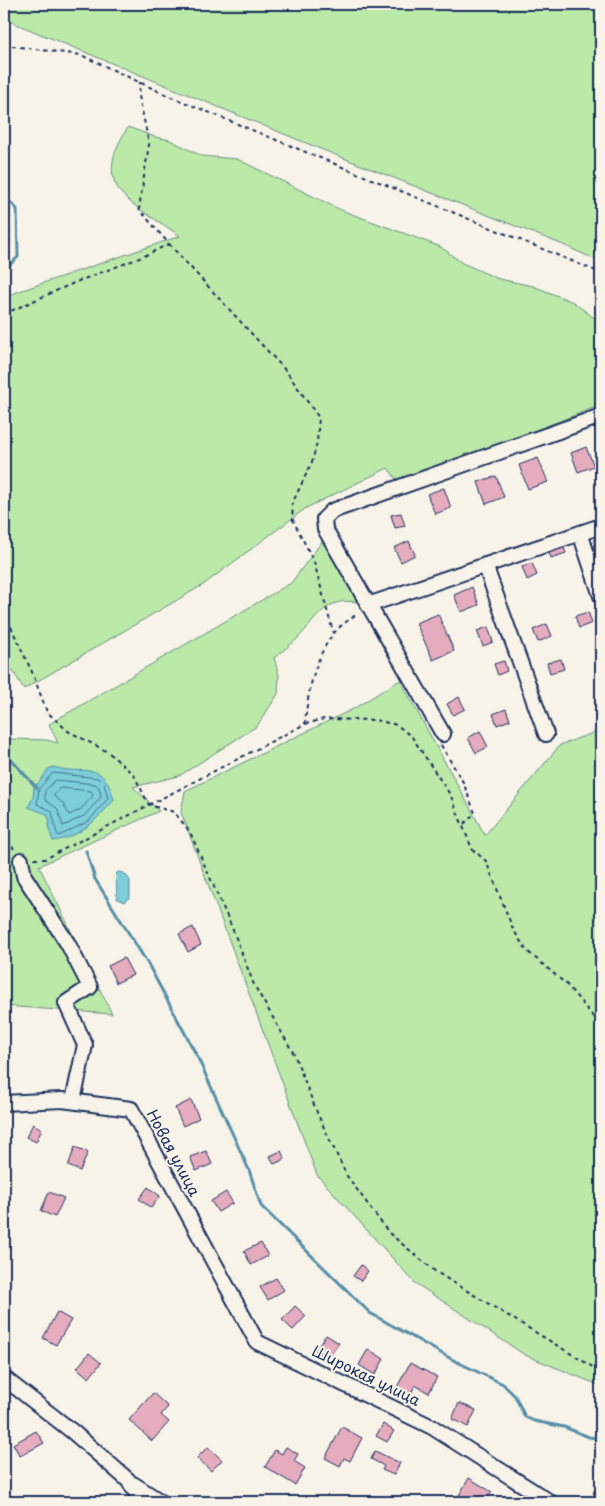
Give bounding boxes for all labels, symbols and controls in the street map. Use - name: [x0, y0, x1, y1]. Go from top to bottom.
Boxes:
- street label: Новая улица: [142, 1105, 207, 1200]
- street label: Широкая улица: [309, 1338, 425, 1411]

